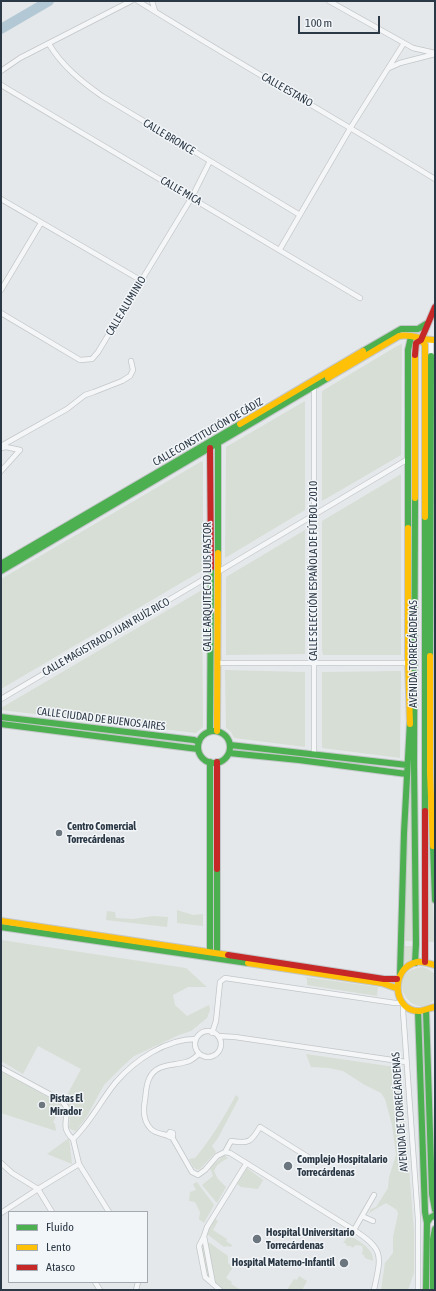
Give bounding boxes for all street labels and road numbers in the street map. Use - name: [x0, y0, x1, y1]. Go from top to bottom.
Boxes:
- street label: CALLE ESTAÑO: [259, 70, 315, 110]
- street label: CALLE BRONCE: [141, 116, 197, 158]
- street label: CALLE MICA: [158, 174, 204, 208]
- street label: CALLE ALUMINIO: [103, 274, 149, 338]
- street label: CALLE CONSTITUCIÓN DE CÁDIZ: [151, 395, 265, 469]
- street label: CALLE SELECCIÓN ESPAÑOLA DE FÚTBOL 2010: [307, 481, 321, 661]
- street label: CALLE ARQUITECTO LUIS PASTOR: [201, 522, 215, 652]
- street label: CALLE MAGISTRADO JUAN RUÍZ RICO: [40, 595, 172, 679]
- street label: AVENIDA TORRECÁRDENAS: [407, 600, 421, 708]
- street label: CALLE CIUDAD DE BUENOS AIRES: [36, 705, 166, 733]
- street label: AVENIDA DE TORRECÁRDENAS: [389, 1052, 411, 1172]

